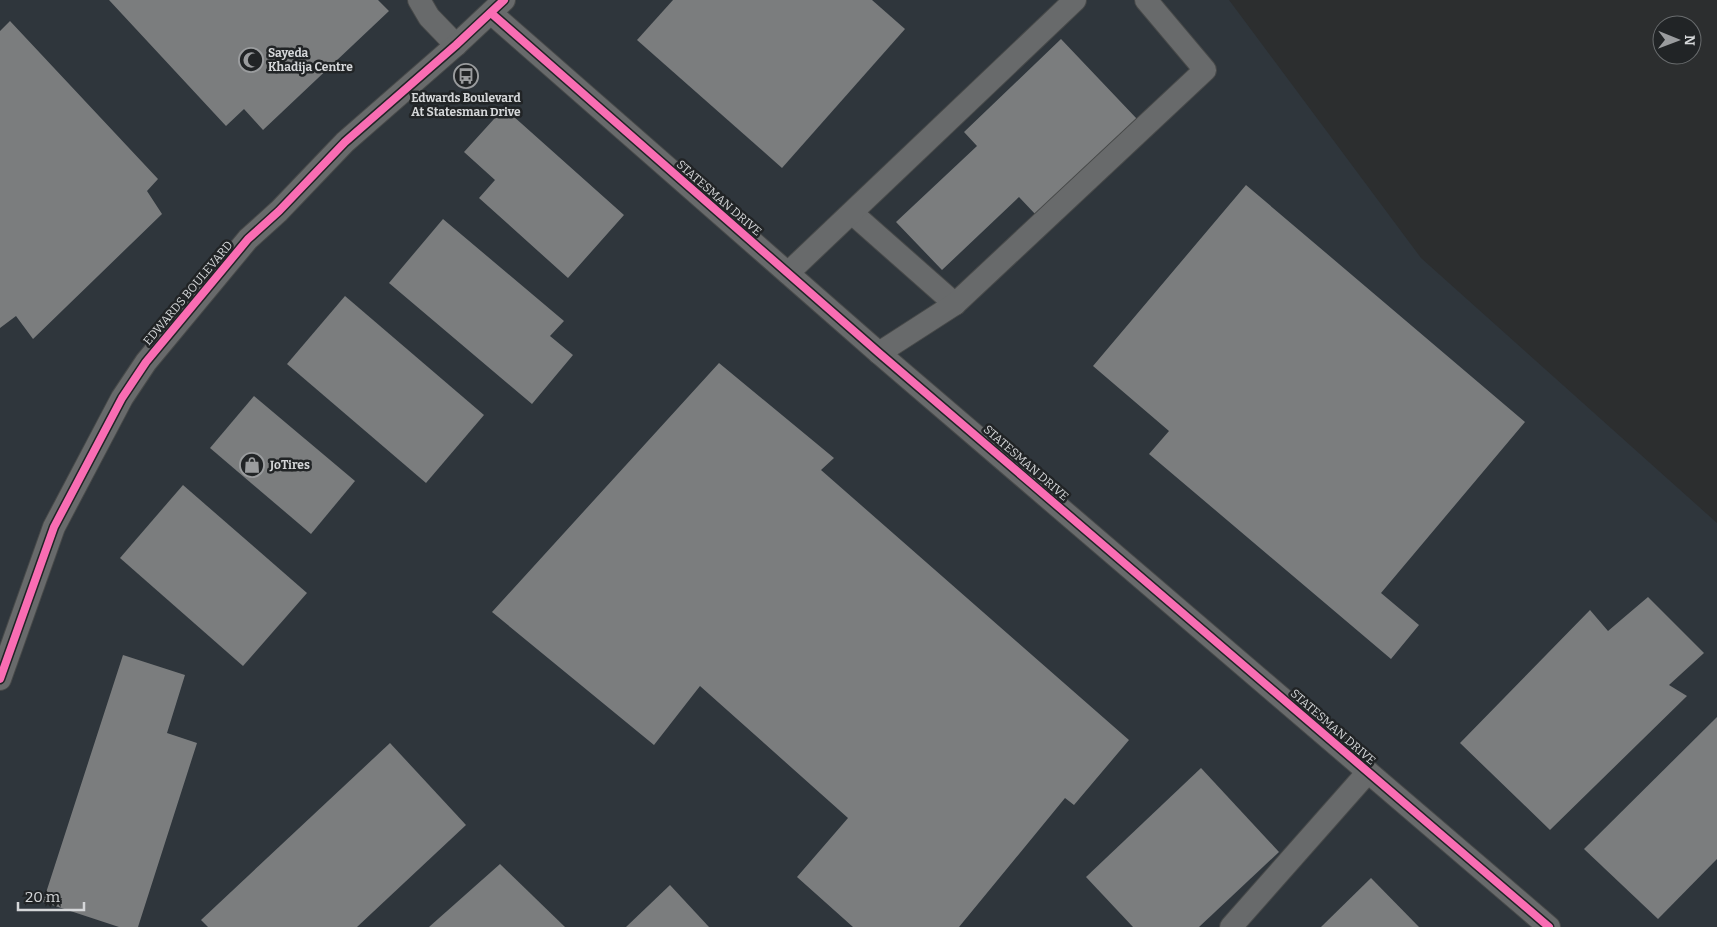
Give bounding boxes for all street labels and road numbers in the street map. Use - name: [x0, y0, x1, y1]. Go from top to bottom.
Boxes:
- street label: STATESMAN DRIVE: [674, 157, 764, 239]
- street label: EDWARDS BOULEVARD: [140, 238, 236, 348]
- street label: STATESMAN DRIVE: [981, 422, 1071, 504]
- street label: STATESMAN DRIVE: [1288, 686, 1378, 768]

